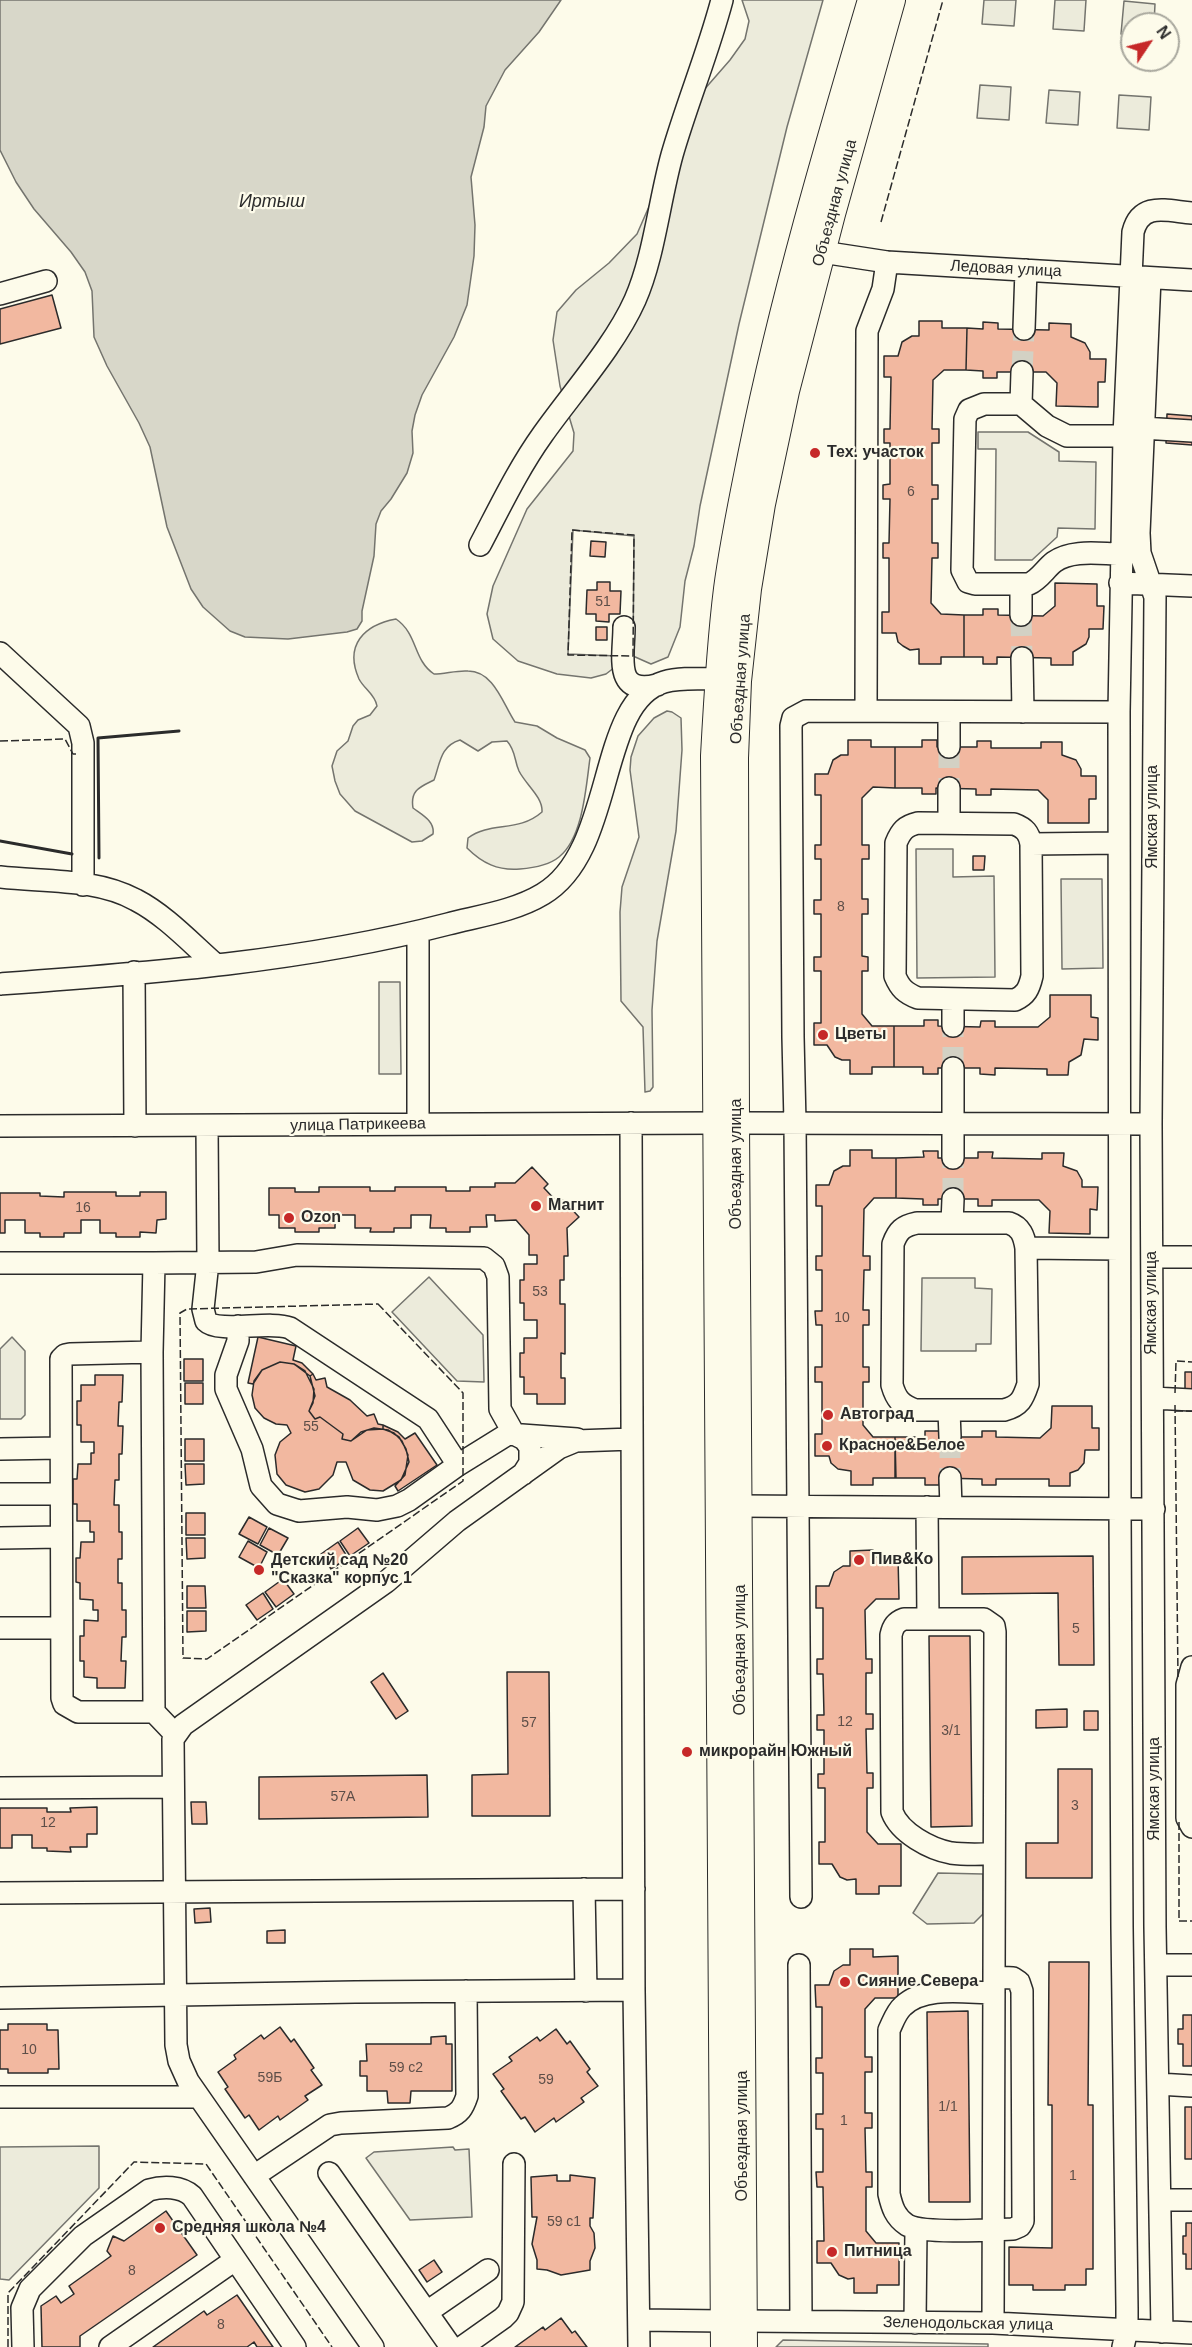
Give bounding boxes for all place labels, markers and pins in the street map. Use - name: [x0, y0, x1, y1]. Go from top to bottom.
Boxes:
- place label: Тех. участок: [827, 443, 924, 463]
- marker: Тех. участок: [808, 446, 822, 460]
- place label: Цветы: [835, 1025, 886, 1045]
- marker: Цветы: [816, 1028, 830, 1042]
- place label: Магнит: [548, 1196, 604, 1216]
- marker: Магнит: [529, 1199, 543, 1213]
- place label: Ozon: [301, 1208, 341, 1228]
- marker: Ozon: [282, 1211, 296, 1225]
- place label: Автоград: [840, 1405, 914, 1425]
- marker: Автоград: [821, 1408, 835, 1422]
- place label: Красное&Белое: [839, 1436, 965, 1456]
- marker: Красное&Белое: [820, 1439, 834, 1453]
- place label: Пив&Ко: [871, 1550, 933, 1570]
- place label: Детский сад №20 "Сказка" корпус 1: [271, 1551, 412, 1589]
- marker: Пив&Ко: [852, 1553, 866, 1567]
- marker: Детский сад №20 "Сказка" корпус 1: [252, 1563, 266, 1577]
- place label: микрорайн Южный: [699, 1742, 852, 1762]
- marker: микрорайн Южный: [680, 1745, 694, 1759]
- place label: Сияние Севера: [857, 1972, 978, 1992]
- marker: Сияние Севера: [838, 1975, 852, 1989]
- place label: Средняя школа №4: [172, 2218, 326, 2238]
- marker: Средняя школа №4: [153, 2221, 167, 2235]
- place label: Питница: [844, 2242, 912, 2262]
- marker: Питница: [825, 2245, 839, 2259]

